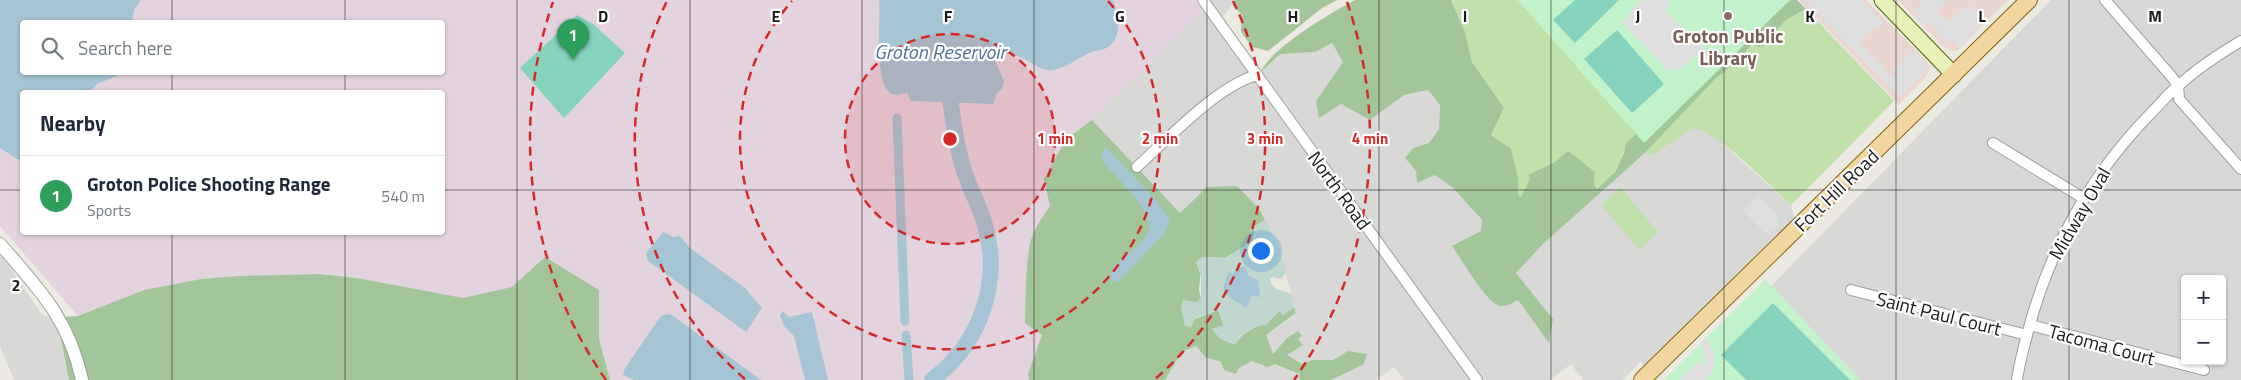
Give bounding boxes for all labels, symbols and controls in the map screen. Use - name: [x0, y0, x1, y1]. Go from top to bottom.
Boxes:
- text: D: [598, 4, 608, 28]
- text: E: [772, 4, 781, 28]
- text: F: [944, 4, 953, 28]
- text: G: [1115, 4, 1125, 28]
- text: H: [1288, 4, 1298, 28]
- text: I: [1463, 4, 1467, 28]
- text: J: [1636, 4, 1640, 28]
- text: K: [1805, 4, 1815, 28]
- text: L: [1978, 4, 1986, 28]
- text: M: [2148, 4, 2162, 28]
- marker: Groton Public Library: [1722, 10, 1734, 22]
- pin: 1: [557, 19, 589, 60]
- search box: [20, 20, 445, 75]
- place label: Groton Public Library: [1672, 21, 1784, 72]
- text: Search here: [78, 33, 172, 62]
- icon: search: [38, 34, 66, 62]
- water label: Groton Reservoir: [874, 36, 1008, 67]
- text: Nearby: [40, 107, 105, 139]
- text: 1 min: [1037, 127, 1073, 150]
- text: 2 min: [1142, 127, 1178, 150]
- text: 3 min: [1247, 127, 1283, 150]
- text: 4 min: [1352, 127, 1388, 150]
- centre of rings: [941, 130, 959, 148]
- street label: Fort Hill Road: [1787, 142, 1885, 238]
- street label: North Road: [1301, 144, 1379, 236]
- street label: Midway Oval: [2041, 161, 2117, 265]
- text: Groton Police Shooting Range: [87, 169, 331, 198]
- text: 1: [52, 184, 60, 208]
- text: 540 m: [381, 184, 425, 208]
- text: Sports: [87, 198, 131, 222]
- your location: [1248, 238, 1274, 264]
- text: 2: [12, 273, 20, 297]
- map controls: [2181, 275, 2226, 365]
- button: +: [2181, 275, 2226, 320]
- street label: Saint Paul Court: [1873, 283, 2005, 343]
- street label: Tacoma Court: [2046, 316, 2159, 372]
- button: −: [2181, 320, 2226, 365]

